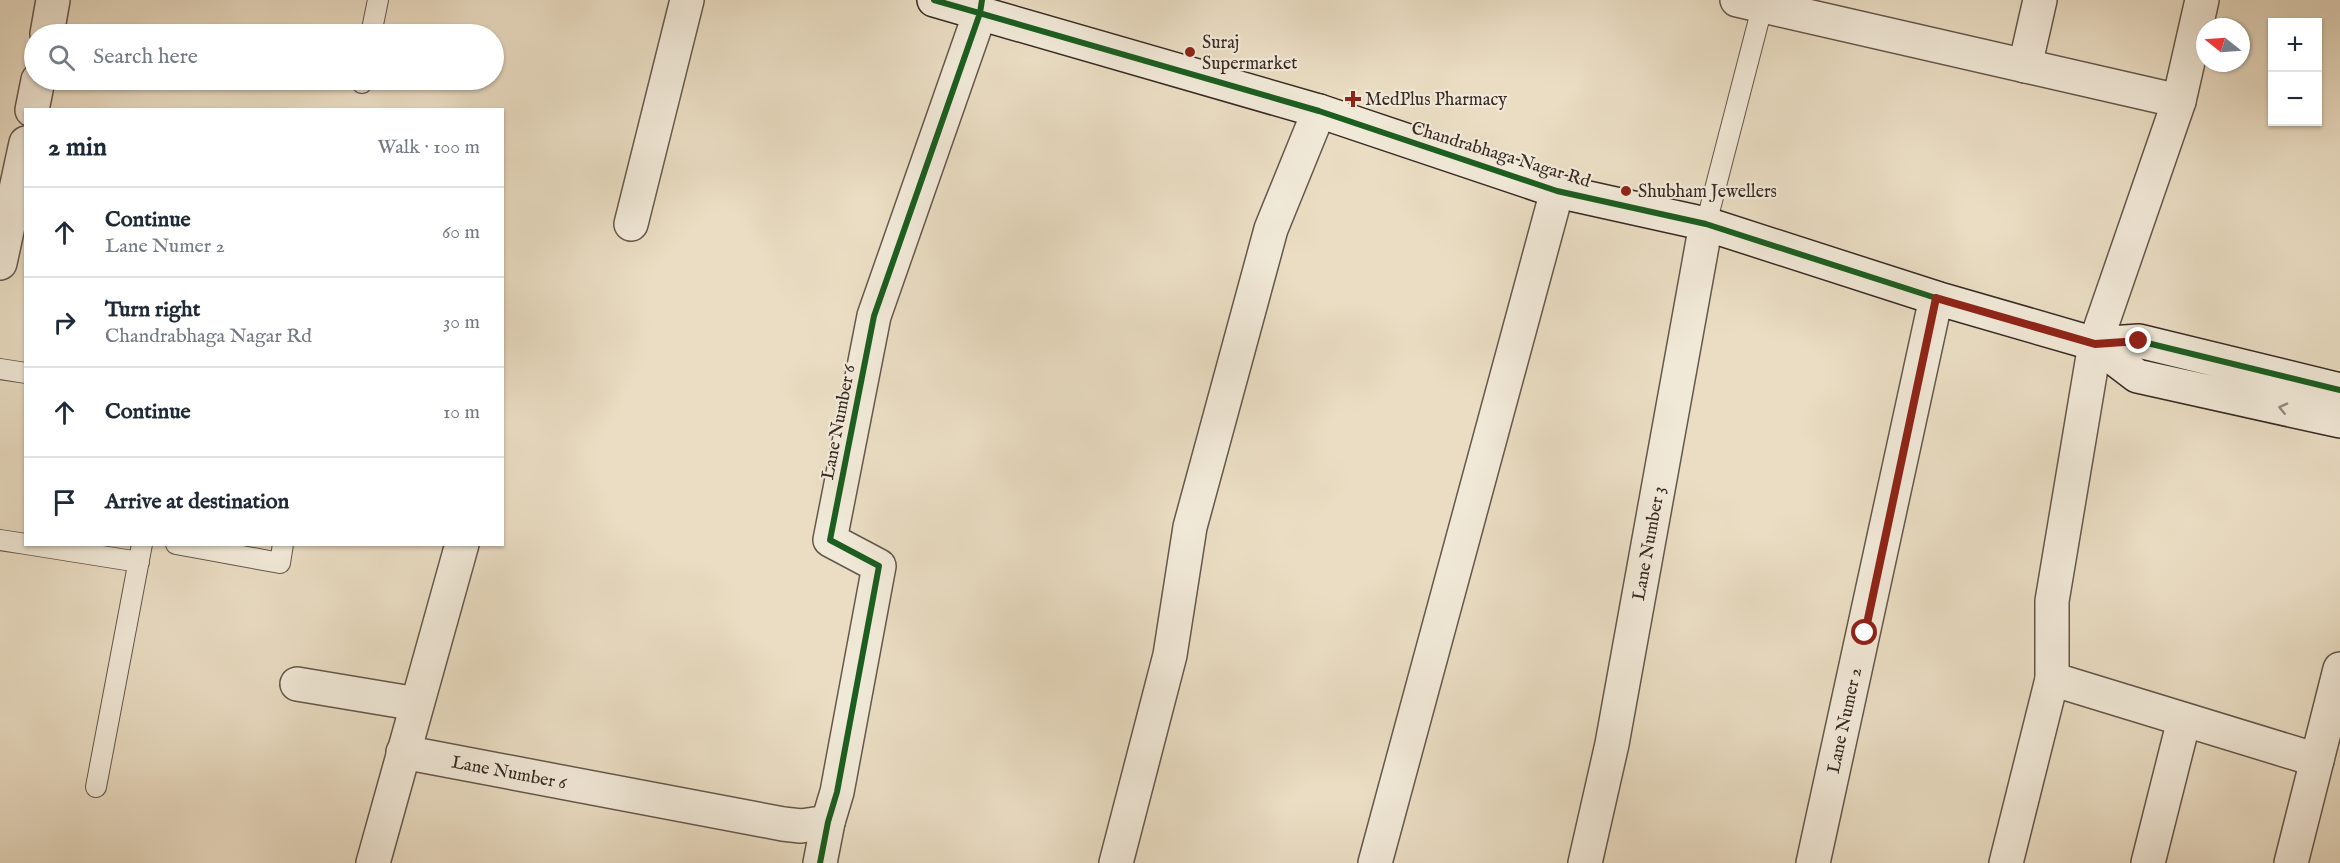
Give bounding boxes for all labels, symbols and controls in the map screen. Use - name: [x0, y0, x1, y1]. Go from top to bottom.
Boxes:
- north arrow: [2196, 18, 2250, 72]
- map controls: [2268, 18, 2322, 126]
- button: +: [2268, 18, 2322, 72]
- search box: [24, 24, 504, 90]
- place label: Suraj Supermarket: [1202, 32, 1297, 76]
- icon: search: [45, 41, 78, 74]
- text: Search here: [93, 43, 198, 71]
- marker: Suraj Supermarket: [1183, 45, 1197, 59]
- button: −: [2268, 72, 2322, 126]
- place label: MedPlus Pharmacy: [1365, 89, 1507, 112]
- marker: MedPlus Pharmacy: [1346, 92, 1360, 106]
- street label: Chandrabhaga Nagar Rd: [1408, 117, 1593, 194]
- text: 2 min: [48, 131, 107, 164]
- text: Walk · 100 m: [377, 135, 480, 160]
- place label: Shubham Jewellers: [1638, 181, 1777, 204]
- marker: Shubham Jewellers: [1619, 184, 1633, 198]
- text: Continue: [105, 206, 191, 234]
- icon: ahead: [48, 216, 81, 249]
- text: 60 m: [442, 220, 480, 245]
- text: Lane Numer 2: [105, 234, 225, 259]
- text: Turn right: [105, 296, 200, 324]
- icon: right: [48, 306, 81, 339]
- text: 30 m: [443, 310, 480, 335]
- text: Chandrabhaga Nagar Rd: [105, 324, 312, 349]
- route end: [2125, 327, 2151, 353]
- street label: Lane Number 6: [817, 362, 862, 482]
- icon: ahead: [48, 396, 81, 429]
- text: Continue: [105, 398, 191, 426]
- text: 10 m: [443, 400, 480, 425]
- one-way arrow: [2278, 402, 2288, 415]
- street label: Lane Number 3: [1628, 485, 1671, 603]
- icon: arrive: [48, 486, 81, 519]
- text: Arrive at destination: [105, 488, 289, 516]
- route start: [1851, 619, 1877, 645]
- street label: Lane Numer 2: [1823, 665, 1868, 776]
- street label: Lane Number 6: [449, 751, 569, 796]

